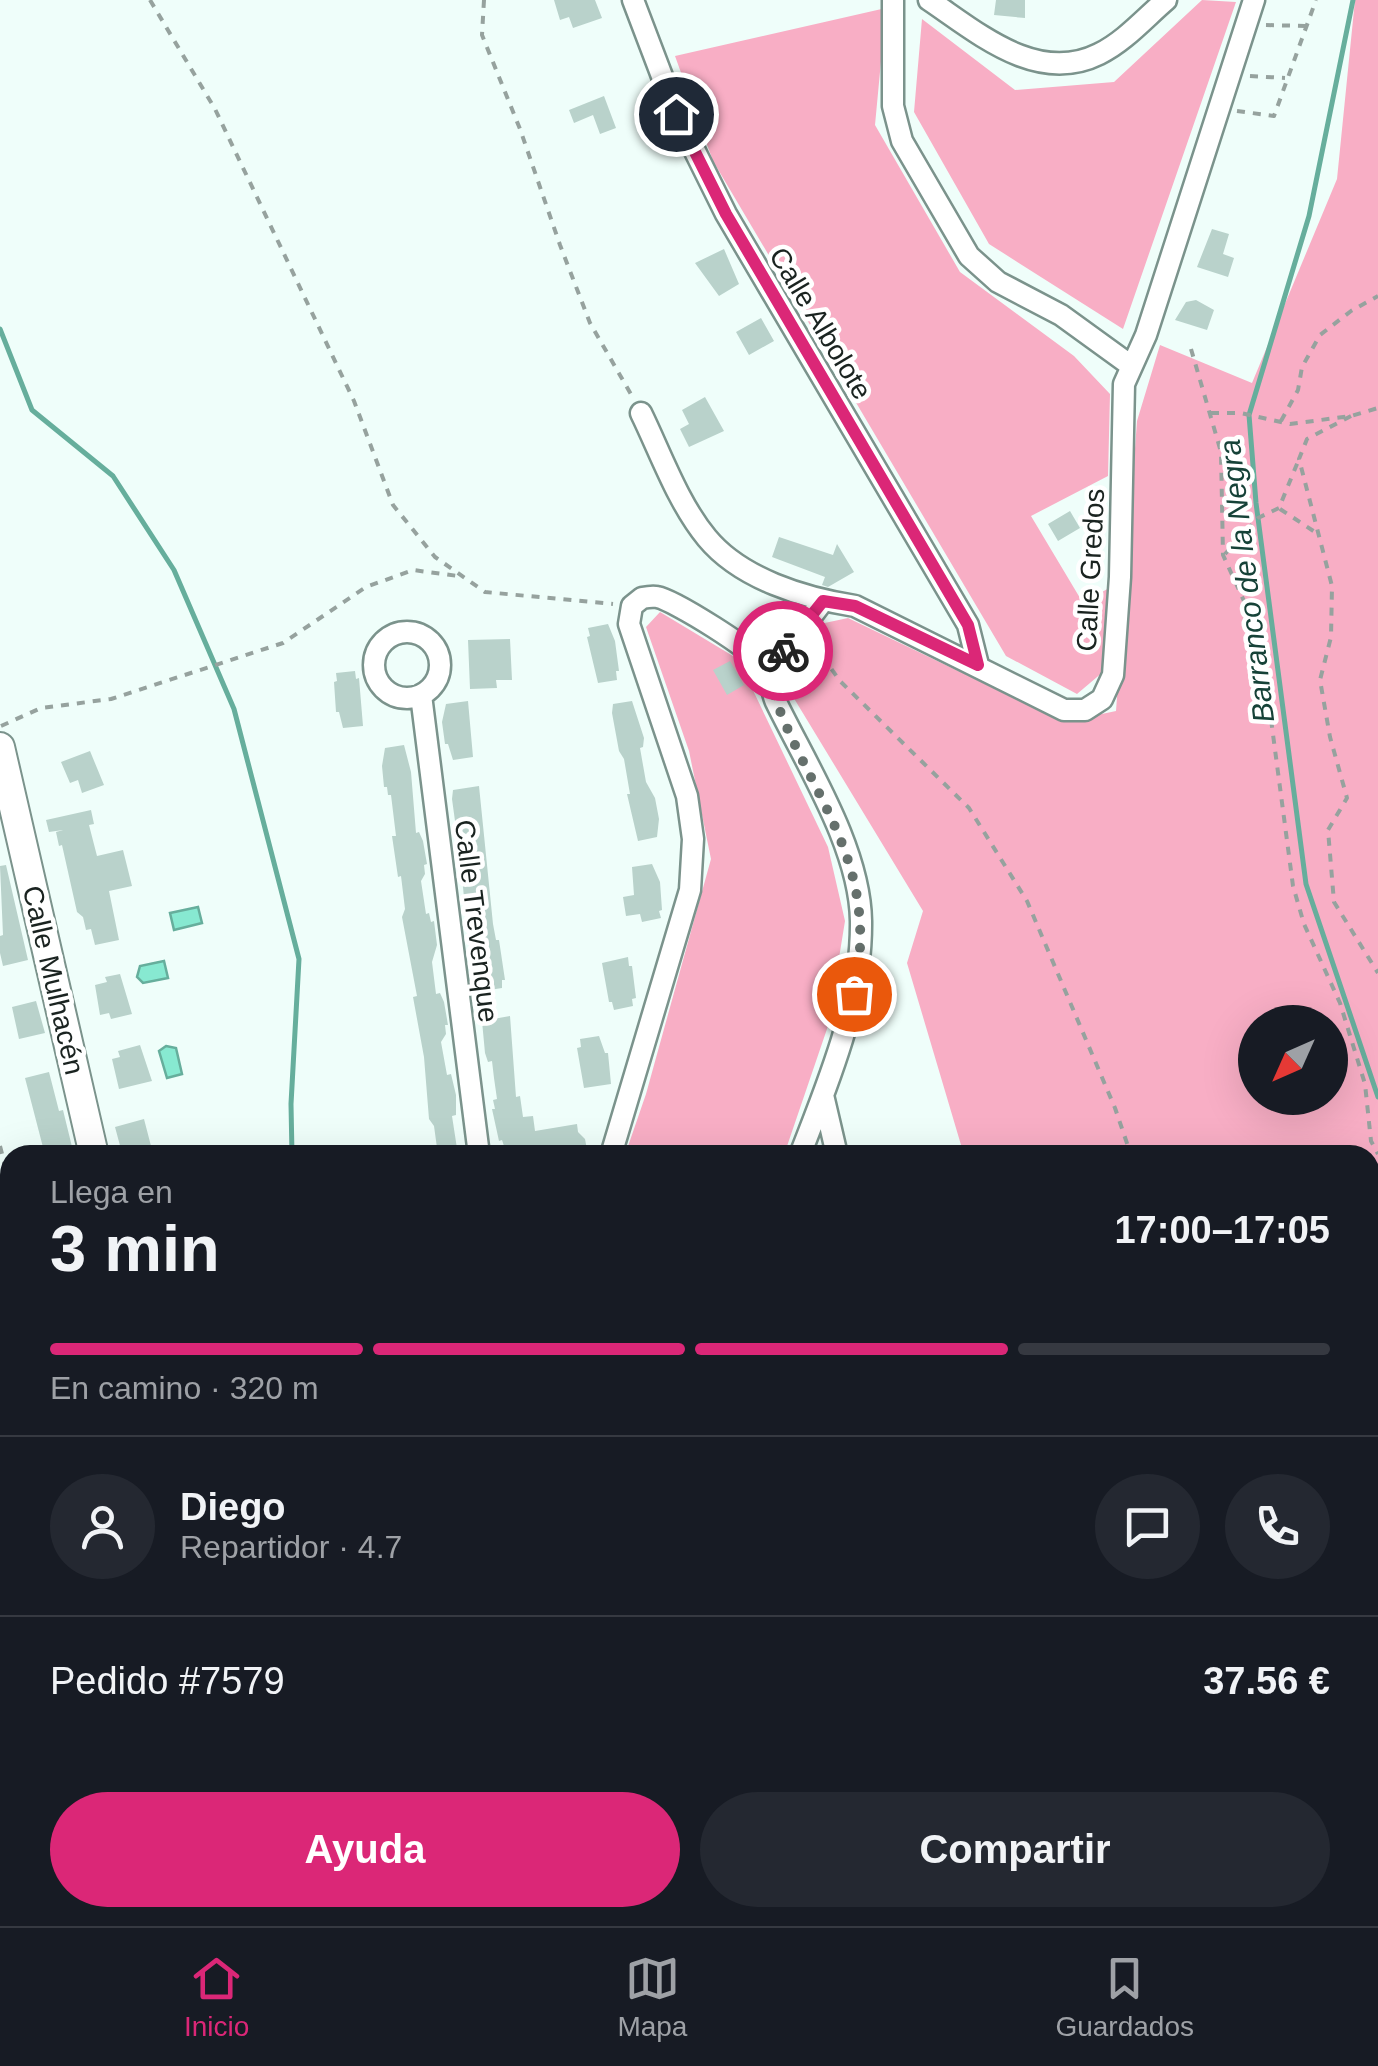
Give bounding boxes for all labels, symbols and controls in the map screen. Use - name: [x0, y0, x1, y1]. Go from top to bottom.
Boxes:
- pin: [634, 72, 719, 157]
- icon: home: [649, 87, 704, 142]
- street label: Calle Albolote: [763, 242, 878, 405]
- water label: Barranco de la Negra: [1213, 438, 1280, 725]
- street label: Calle Gredos: [1071, 488, 1110, 652]
- courier: [733, 601, 833, 701]
- icon: bike: [756, 624, 811, 679]
- street label: Calle Trevenque: [449, 818, 504, 1024]
- street label: Calle Mulhacén: [17, 883, 90, 1078]
- pin: [812, 952, 897, 1037]
- icon: bag: [827, 967, 882, 1022]
- north arrow: [1238, 1005, 1348, 1115]
- map controls: [1238, 1005, 1348, 1115]
- text: Llega en: [50, 1174, 173, 1210]
- text: 17:00–17:05: [1114, 1209, 1330, 1251]
- text: 3 min: [50, 1212, 220, 1285]
- text: En camino · 320 m: [50, 1370, 319, 1406]
- button: person: [50, 1474, 155, 1579]
- button: chat: [1095, 1474, 1200, 1579]
- button: phone: [1225, 1474, 1330, 1579]
- text: Diego: [180, 1486, 286, 1528]
- text: Repartidor · 4.7: [180, 1529, 402, 1565]
- text: Pedido #7579: [50, 1660, 285, 1702]
- text: 37.56 €: [1203, 1660, 1330, 1702]
- button: Ayuda: [50, 1792, 680, 1907]
- button: Compartir: [700, 1792, 1330, 1907]
- tab: Inicio: [184, 1951, 249, 2043]
- tab: Mapa: [617, 1951, 687, 2043]
- tab: Guardados: [1055, 1951, 1194, 2043]

